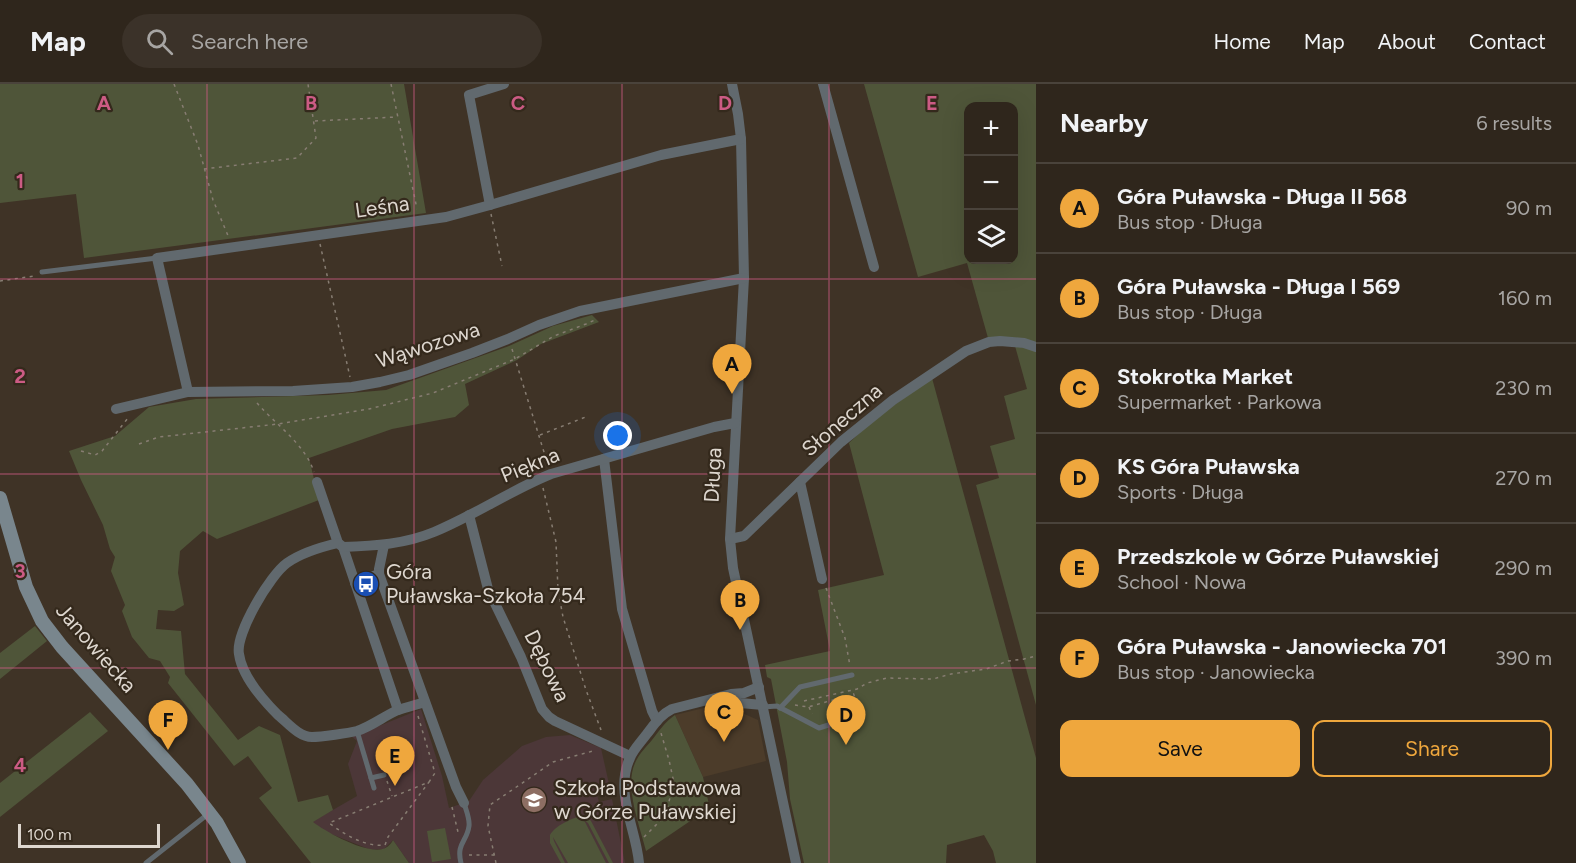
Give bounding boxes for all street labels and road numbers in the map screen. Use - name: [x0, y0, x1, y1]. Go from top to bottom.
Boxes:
- street label: Leśna: [353, 190, 411, 223]
- street label: Wąwozowa: [373, 316, 483, 373]
- street label: Słoneczna: [796, 378, 887, 461]
- street label: Piękna: [497, 441, 563, 488]
- street label: Długa: [699, 447, 726, 503]
- street label: Janowiecka: [51, 598, 142, 697]
- street label: Dębowa: [519, 626, 576, 706]

